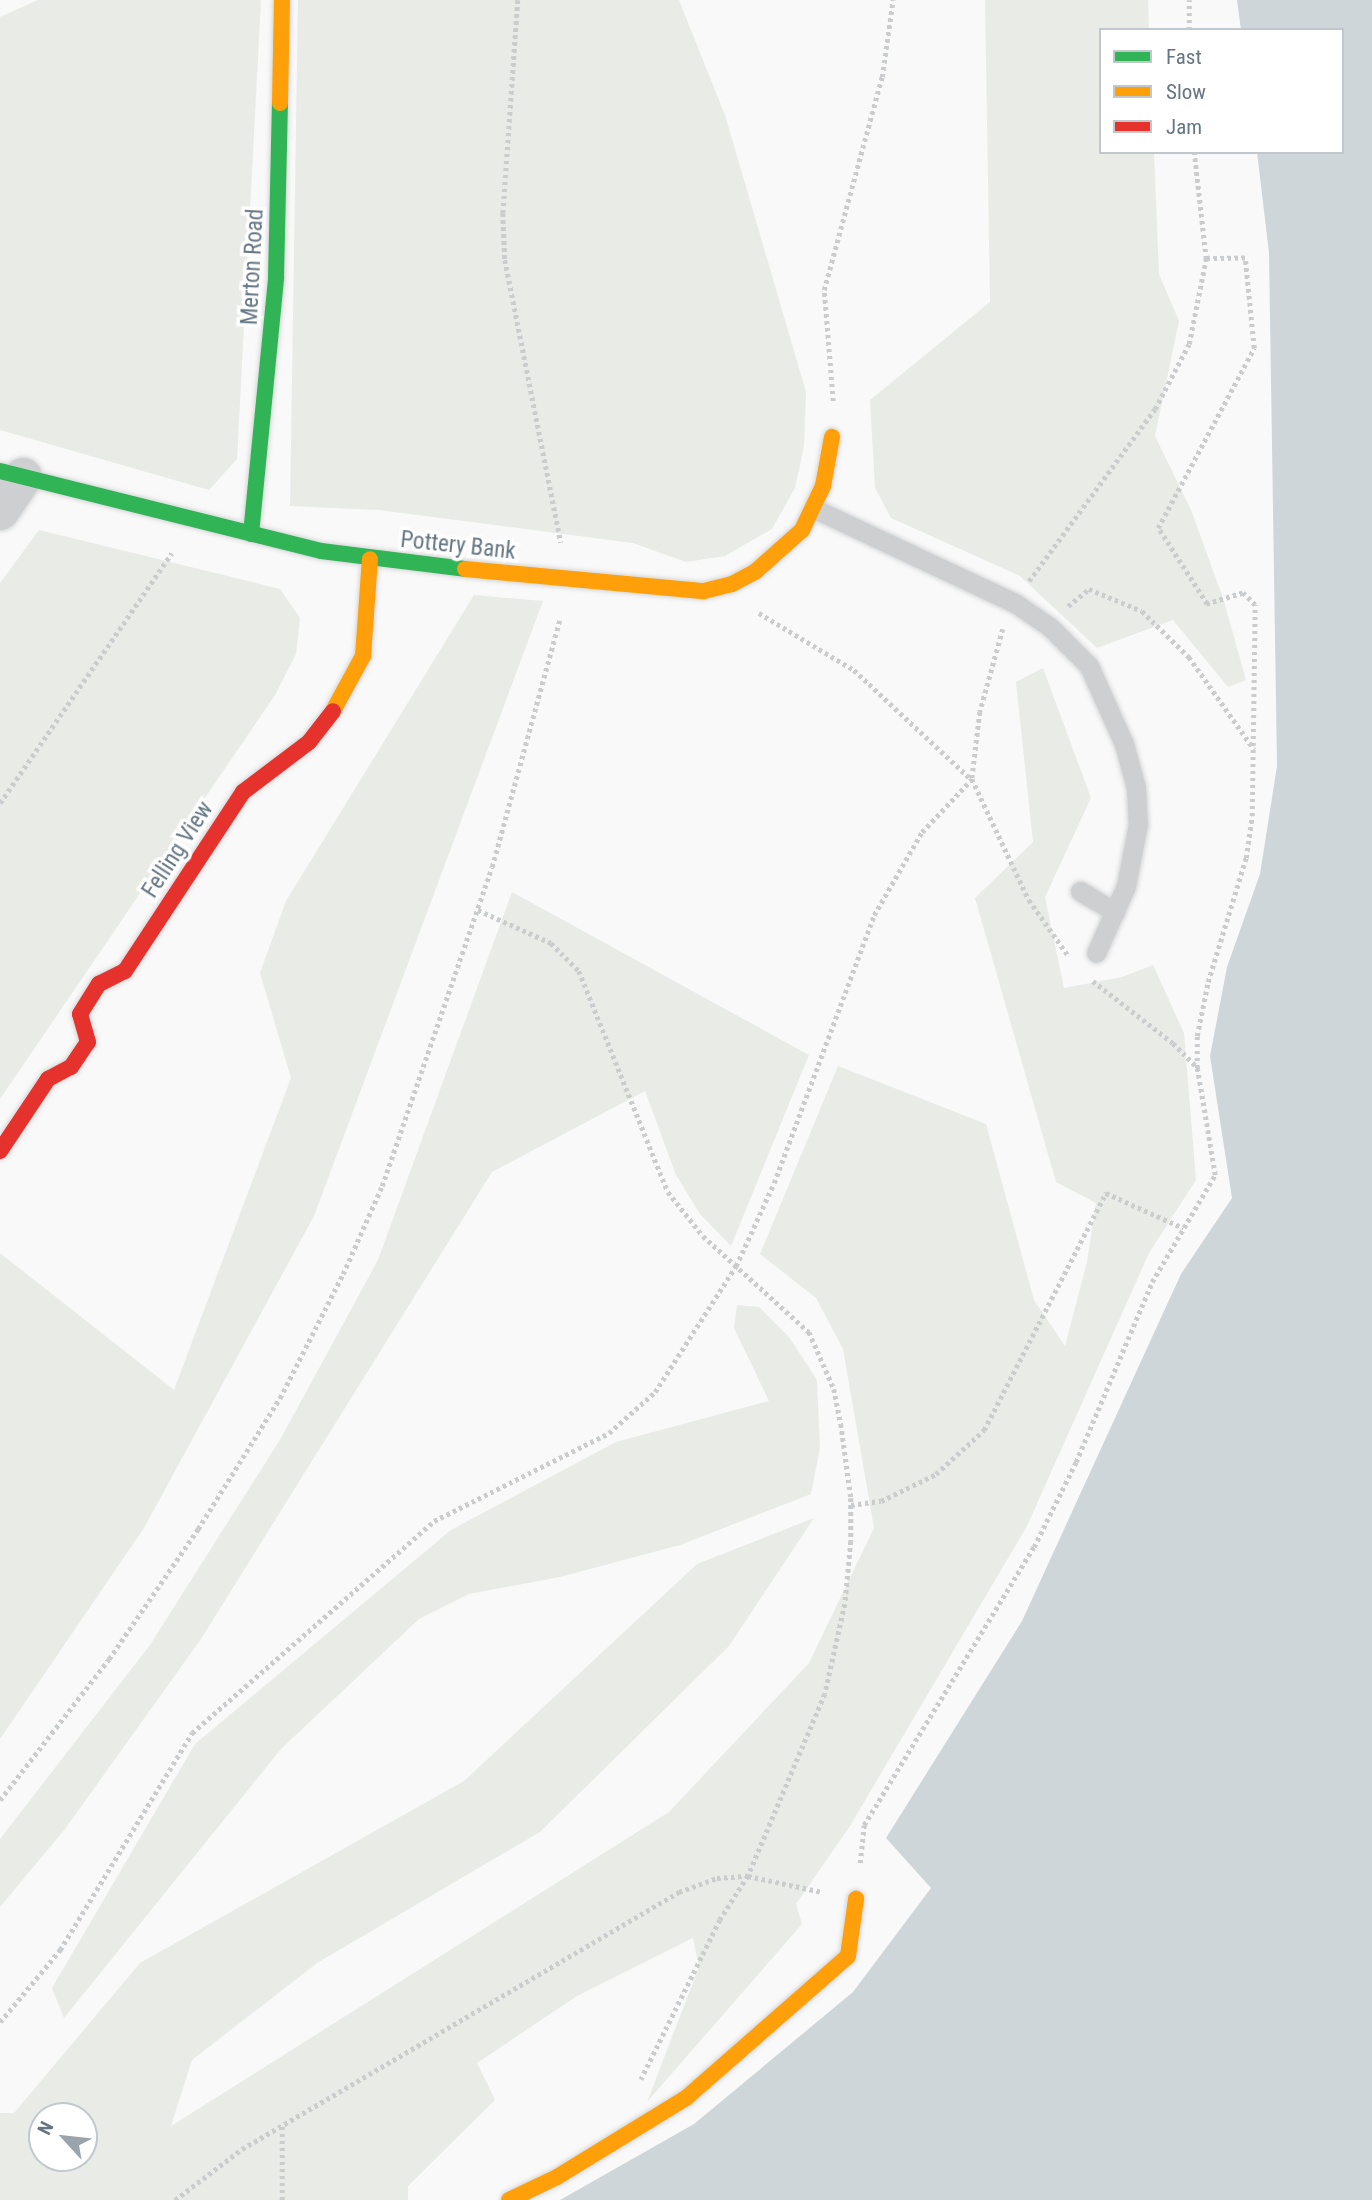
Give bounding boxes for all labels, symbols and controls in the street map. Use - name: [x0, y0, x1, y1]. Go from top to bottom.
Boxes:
- legend: [1099, 28, 1344, 154]
- text: Fast: [1166, 45, 1202, 69]
- text: Slow: [1166, 80, 1206, 104]
- text: Jam: [1166, 115, 1202, 139]
- street label: Merton Road: [236, 208, 270, 326]
- street label: Pottery Bank: [399, 526, 517, 566]
- street label: Felling View: [137, 797, 219, 903]
- north arrow: [28, 2102, 98, 2172]
- text: N: [33, 2118, 59, 2139]

